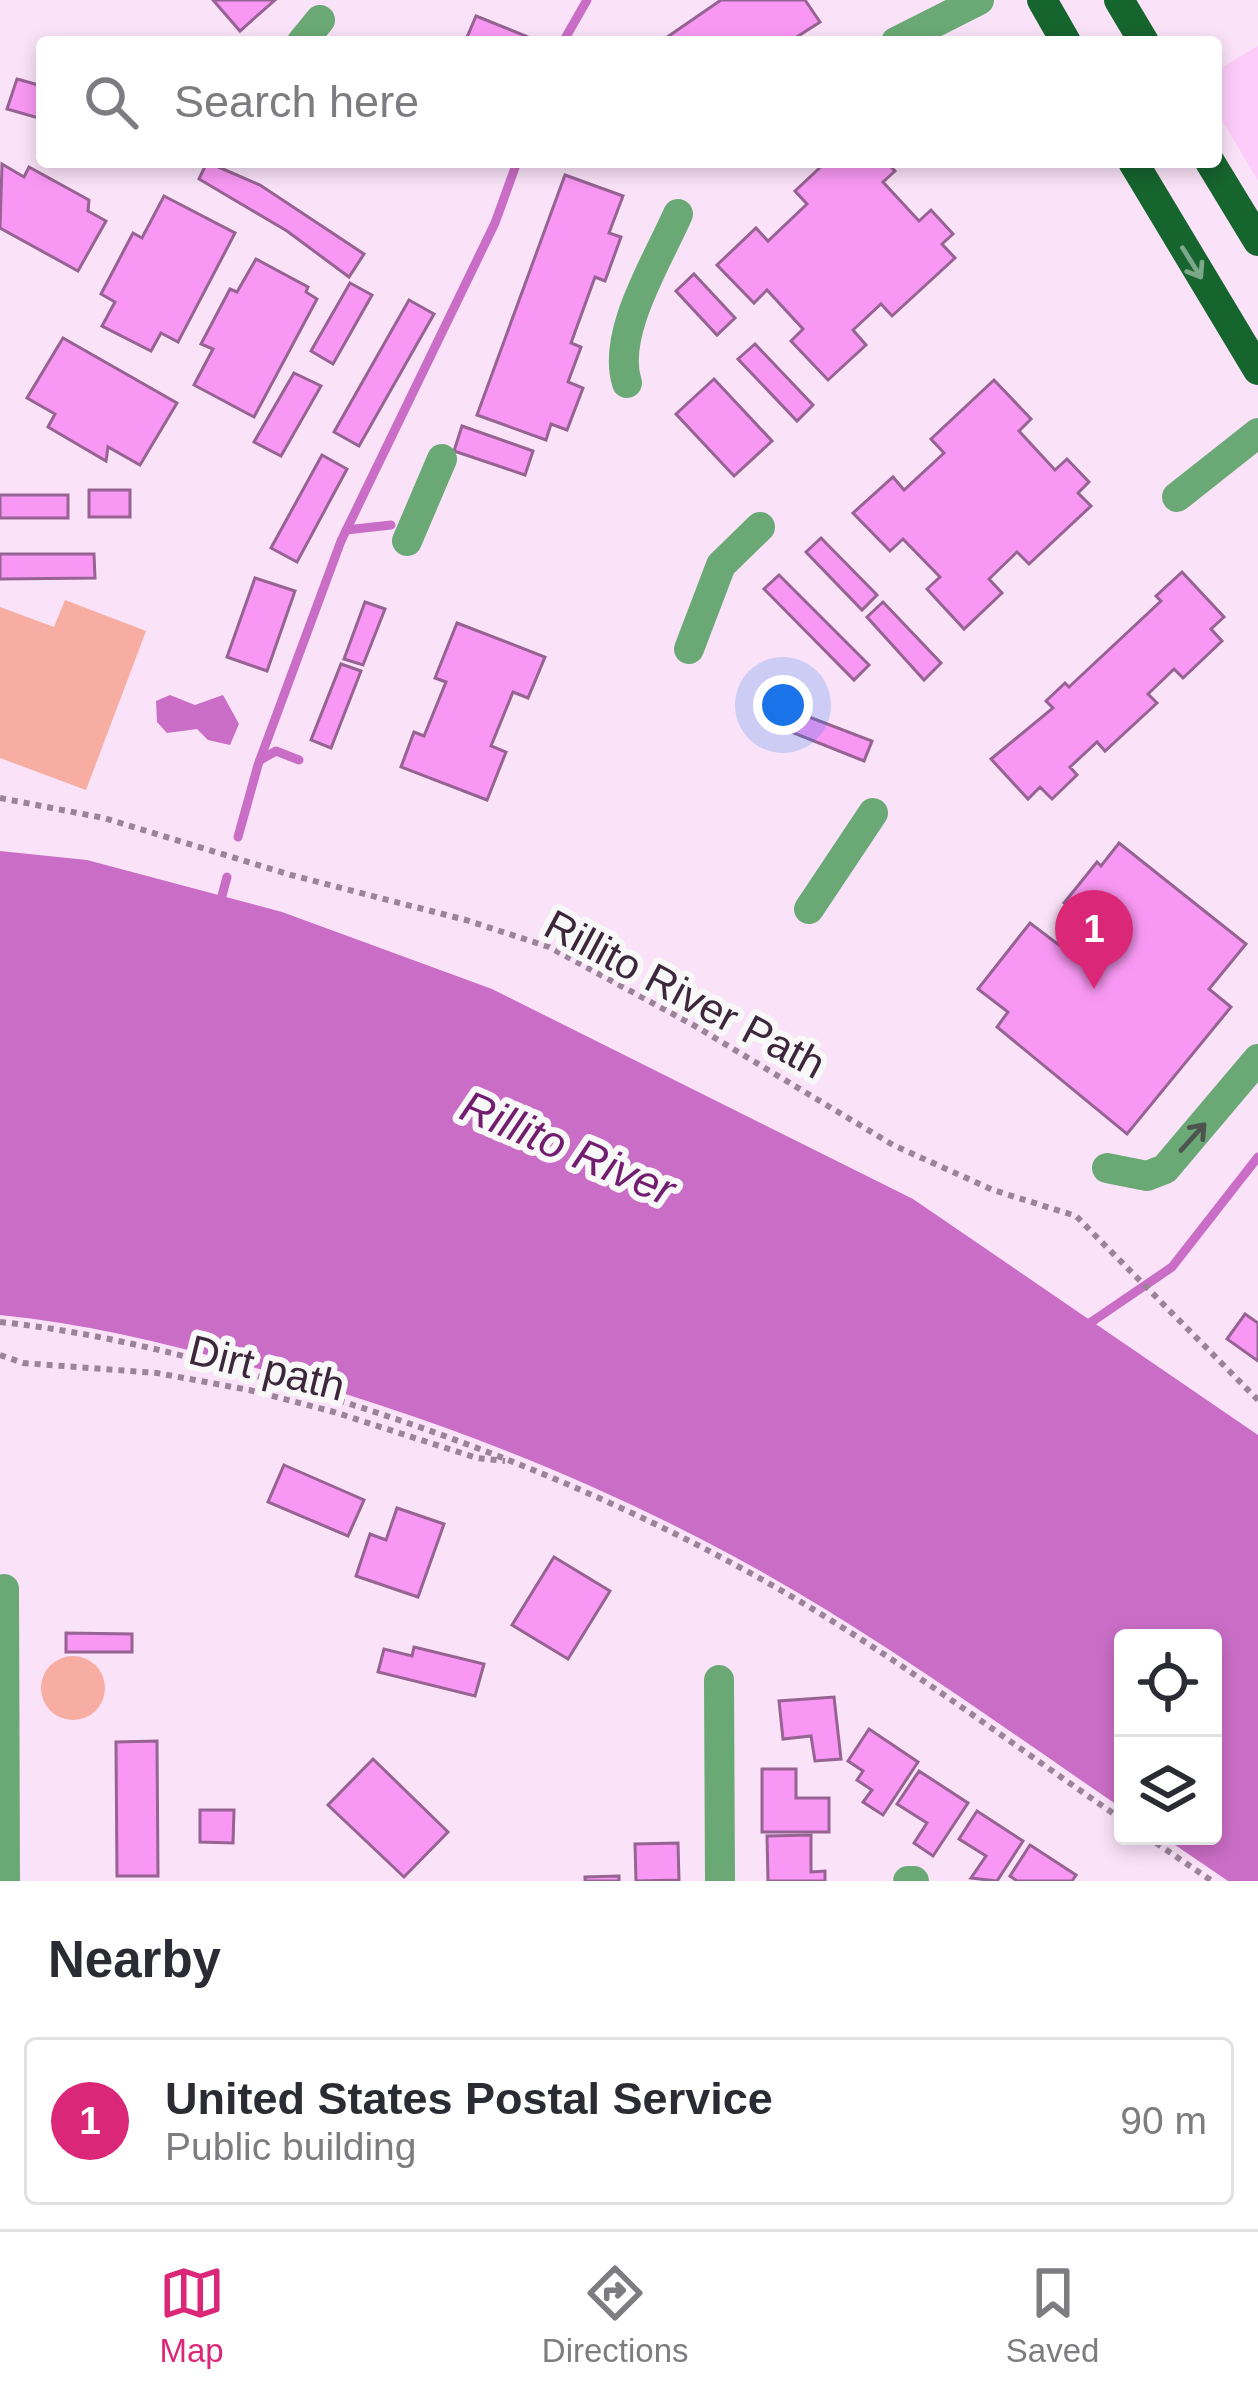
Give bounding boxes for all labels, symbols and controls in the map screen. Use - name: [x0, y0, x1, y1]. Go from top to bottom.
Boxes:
- search box: [36, 36, 1222, 168]
- icon: search: [78, 69, 144, 135]
- text: Search here: [174, 76, 419, 127]
- one-way arrow: [1179, 245, 1204, 279]
- your location: [753, 675, 813, 735]
- pin: 1: [1055, 890, 1133, 989]
- street label: Rillito River Path: [537, 900, 833, 1088]
- water label: Rillito River: [453, 1080, 685, 1217]
- one-way arrow: [1179, 1123, 1206, 1153]
- street label: Dirt path: [184, 1326, 350, 1410]
- map controls: [1114, 1629, 1222, 1845]
- button: locate: [1114, 1629, 1222, 1737]
- button: layers: [1114, 1737, 1222, 1845]
- text: Nearby: [48, 1931, 221, 1988]
- text: United States Postal Service: [165, 2073, 773, 2124]
- text: 1: [79, 2099, 101, 2142]
- text: 90 m: [1120, 2099, 1207, 2142]
- text: Public building: [165, 2125, 417, 2168]
- tab: Map: [159, 2260, 225, 2370]
- tab: Directions: [542, 2260, 689, 2370]
- tab: Saved: [1006, 2260, 1099, 2370]

